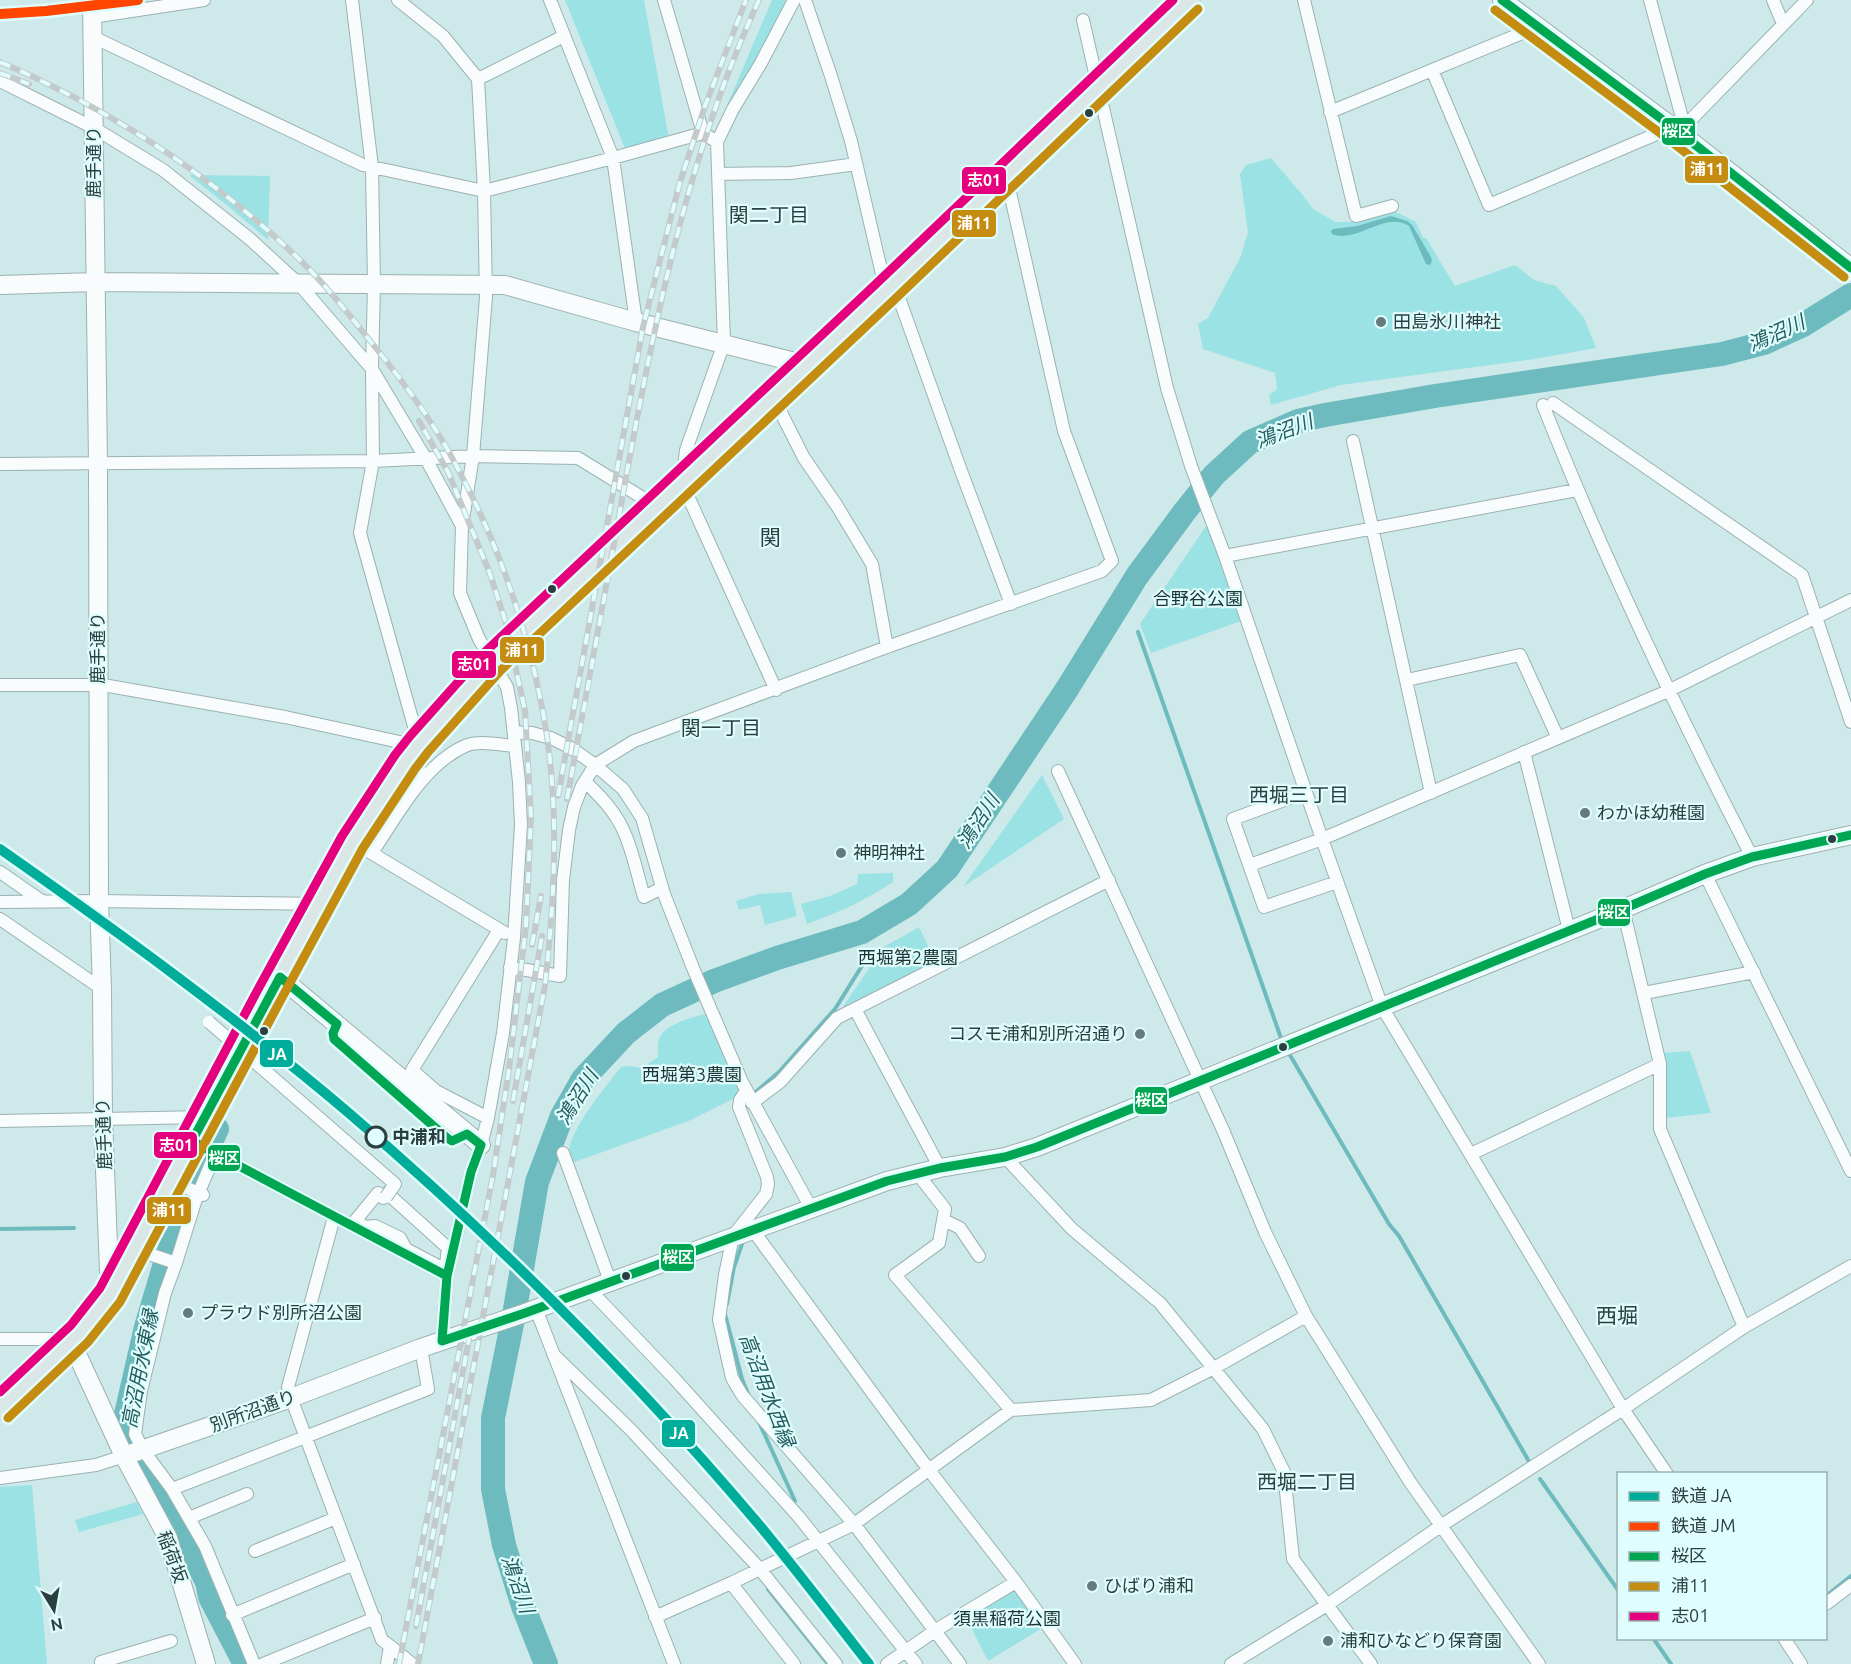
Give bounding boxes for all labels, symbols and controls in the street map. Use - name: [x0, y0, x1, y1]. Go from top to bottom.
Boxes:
- unlabelled marker: [1083, 107, 1095, 119]
- line badge: 桜区: [1661, 117, 1696, 146]
- text: 桜区: [1662, 122, 1694, 140]
- street label: 鹿手通り: [83, 126, 103, 198]
- line badge: 浦11: [1684, 155, 1729, 184]
- text: 浦11: [1690, 160, 1724, 178]
- line badge: 志01: [961, 166, 1007, 195]
- text: 志01: [967, 171, 1001, 189]
- district label: 関二丁目: [729, 203, 809, 226]
- line badge: 浦11: [951, 209, 997, 238]
- text: 浦11: [957, 214, 991, 232]
- water label: 鴻沼川: [1744, 309, 1810, 355]
- place label: 田島氷川神社: [1393, 311, 1501, 331]
- marker: 田島氷川神社: [1374, 315, 1388, 329]
- water label: 鴻沼川: [1252, 408, 1318, 452]
- district label: 関: [760, 525, 781, 549]
- unlabelled marker: [546, 583, 558, 595]
- park label: 合野谷公園: [1153, 588, 1243, 608]
- street label: 鹿手通り: [87, 612, 107, 684]
- line badge: 浦11: [499, 636, 545, 664]
- text: 浦11: [505, 641, 539, 659]
- line badge: 志01: [451, 650, 497, 679]
- text: 志01: [457, 655, 491, 673]
- district label: 関一丁目: [681, 716, 761, 739]
- district label: 西堀三丁目: [1249, 783, 1349, 806]
- water label: 鴻沼川: [952, 788, 1005, 852]
- place label: わかほ幼稚園: [1597, 802, 1705, 822]
- marker: わかほ幼稚園: [1578, 806, 1592, 820]
- unlabelled marker: [1826, 833, 1838, 845]
- place label: 神明神社: [853, 842, 925, 862]
- marker: 神明神社: [834, 846, 848, 860]
- line badge: 桜区: [1597, 898, 1631, 927]
- text: 桜区: [1598, 903, 1630, 921]
- park label: 西堀第2農園: [858, 947, 958, 967]
- place label: コスモ浦和別所沼通り: [948, 1023, 1128, 1043]
- unlabelled marker: [258, 1025, 270, 1037]
- marker: コスモ浦和別所沼通り: [1133, 1027, 1147, 1041]
- line badge: JA: [259, 1039, 294, 1068]
- unlabelled marker: [1277, 1041, 1289, 1053]
- text: JA: [267, 1045, 287, 1063]
- water label: 鴻沼川: [551, 1064, 603, 1128]
- park label: 西堀第3農園: [642, 1064, 742, 1084]
- line badge: 桜区: [1134, 1086, 1168, 1115]
- text: 桜区: [1135, 1091, 1167, 1109]
- street label: 鹿手通り: [92, 1098, 114, 1170]
- marker: 中浦和: [365, 1126, 387, 1148]
- place label: 中浦和: [392, 1126, 446, 1146]
- line badge: 志01: [153, 1131, 198, 1159]
- text: 志01: [159, 1136, 193, 1154]
- line badge: 桜区: [207, 1144, 241, 1172]
- text: 桜区: [208, 1149, 240, 1167]
- line badge: 浦11: [146, 1196, 192, 1225]
- text: 浦11: [152, 1201, 186, 1219]
- line badge: 桜区: [660, 1243, 695, 1272]
- text: 桜区: [662, 1248, 694, 1266]
- unlabelled marker: [620, 1270, 632, 1282]
- place label: プラウド別所沼公園: [200, 1302, 362, 1322]
- district label: 西堀: [1596, 1303, 1638, 1327]
- water label: 高沼用水東縁: [117, 1306, 163, 1430]
- marker: プラウド別所沼公園: [181, 1306, 195, 1320]
- water label: 高沼用水西縁: [735, 1330, 800, 1452]
- street label: 別所沼通り: [207, 1385, 298, 1435]
- line badge: JA: [661, 1419, 696, 1448]
- text: JA: [669, 1424, 689, 1442]
- district label: 西堀二丁目: [1257, 1470, 1357, 1493]
- legend: [1617, 1472, 1827, 1640]
- text: 鉄道 JA: [1671, 1485, 1732, 1505]
- text: 鉄道 JM: [1671, 1515, 1736, 1535]
- street label: 稲荷坂: [154, 1528, 192, 1585]
- text: 桜区: [1671, 1545, 1707, 1565]
- water label: 鴻沼川: [498, 1552, 540, 1618]
- place label: ひばり浦和: [1104, 1575, 1194, 1595]
- text: 浦11: [1671, 1575, 1709, 1595]
- marker: ひばり浦和: [1085, 1579, 1099, 1593]
- north arrow: [24, 1580, 84, 1640]
- text: 志01: [1671, 1605, 1709, 1625]
- park label: 須黒稲荷公園: [953, 1608, 1061, 1628]
- text: N: [49, 1615, 64, 1635]
- place label: 浦和ひなどり保育園: [1340, 1630, 1502, 1650]
- marker: 浦和ひなどり保育園: [1321, 1634, 1335, 1648]

